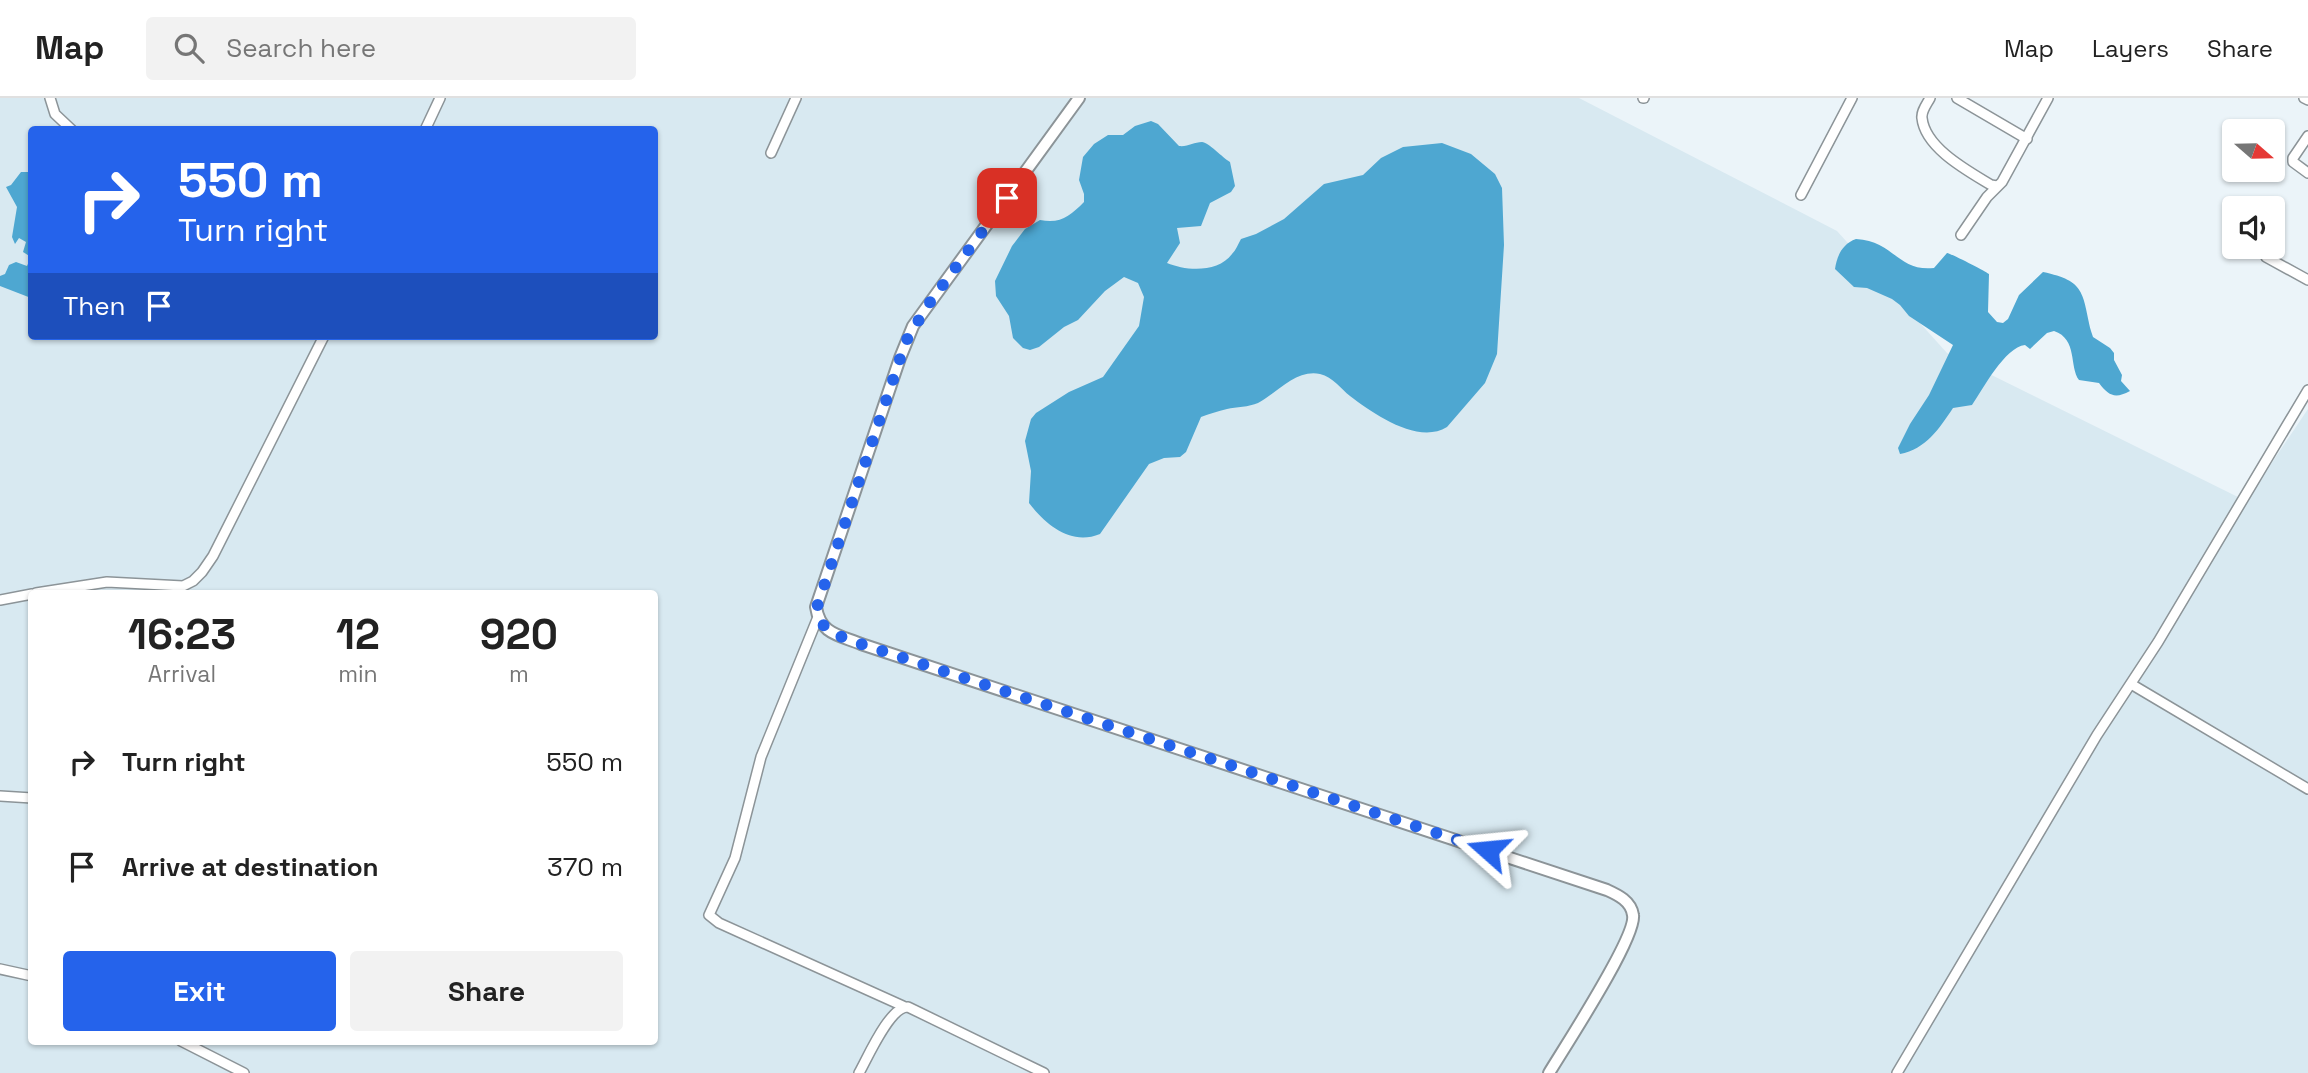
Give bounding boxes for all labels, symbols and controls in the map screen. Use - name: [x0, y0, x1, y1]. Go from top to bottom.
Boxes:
- search box: [146, 17, 636, 80]
- text: Map: [35, 27, 104, 69]
- icon: search: [170, 29, 208, 67]
- text: Search here: [226, 31, 376, 65]
- text: Map: [2004, 33, 2054, 64]
- text: Layers: [2092, 33, 2169, 64]
- text: Share: [2207, 33, 2273, 64]
- north arrow: [2222, 119, 2286, 182]
- map controls: [2222, 119, 2285, 259]
- text: 550 m: [178, 149, 323, 211]
- icon: right: [63, 154, 154, 245]
- pin: [977, 168, 1037, 228]
- icon: arrive: [988, 179, 1026, 217]
- button: sound: [2222, 196, 2285, 259]
- text: Turn right: [178, 210, 328, 250]
- icon: arrive: [140, 287, 178, 325]
- text: Then: [63, 289, 126, 323]
- text: 16:23: [128, 608, 236, 661]
- text: 12: [336, 608, 380, 661]
- text: 920: [480, 608, 558, 661]
- text: Arrival: [148, 659, 216, 689]
- text: min: [338, 659, 378, 689]
- text: m: [509, 659, 529, 689]
- icon: right: [63, 743, 101, 781]
- text: Turn right: [122, 745, 246, 779]
- text: 550 m: [546, 745, 623, 779]
- position arrow: [1451, 813, 1525, 887]
- icon: arrive: [63, 848, 101, 886]
- text: Arrive at destination: [122, 850, 379, 884]
- text: 370 m: [547, 850, 623, 884]
- button: Exit: [63, 951, 336, 1031]
- button: Share: [350, 951, 623, 1031]

